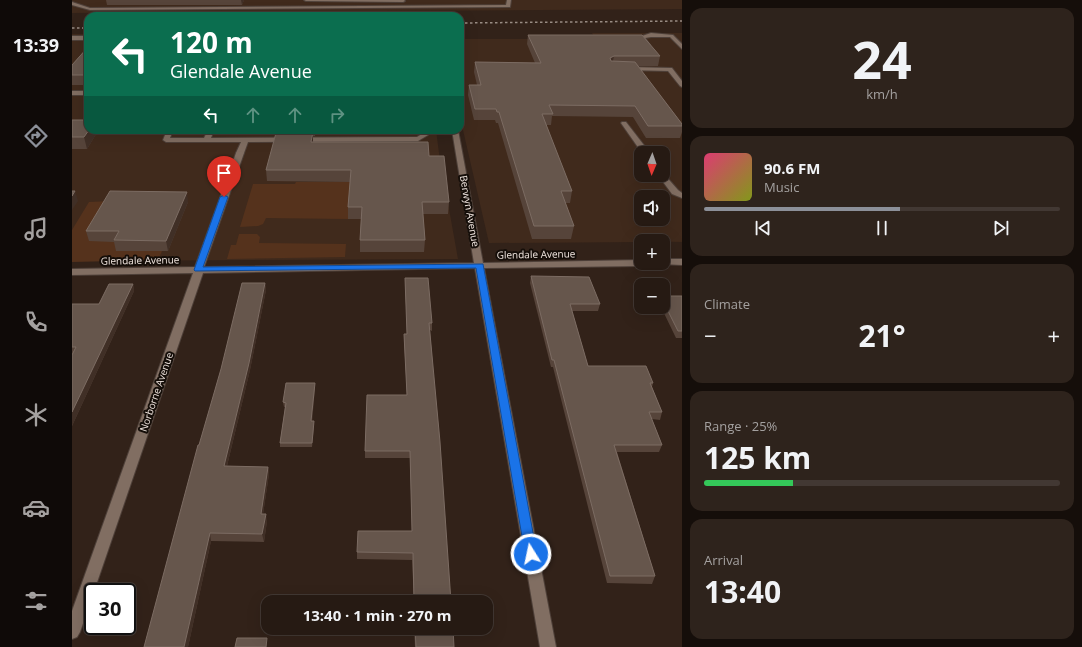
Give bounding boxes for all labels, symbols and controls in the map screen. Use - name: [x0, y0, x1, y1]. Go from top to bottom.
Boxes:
- text: 120 m: [170, 23, 253, 61]
- text: 24: [852, 23, 912, 94]
- icon: left: [104, 28, 156, 80]
- text: 13:39: [13, 33, 59, 57]
- text: Glendale Avenue: [170, 59, 312, 83]
- text: km/h: [866, 85, 898, 103]
- icon: left: [200, 104, 222, 126]
- icon: ahead: [242, 104, 264, 126]
- icon: ahead: [284, 104, 306, 126]
- icon: right: [326, 104, 348, 126]
- icon: directions: [22, 122, 50, 150]
- north arrow: [634, 146, 670, 182]
- map controls: [634, 146, 670, 314]
- pin: [207, 156, 241, 197]
- text: 90.6 FM: [764, 158, 820, 178]
- icon: arrive: [213, 162, 235, 184]
- street label: Berwyn Avenue: [457, 174, 483, 248]
- text: Music: [764, 178, 799, 196]
- button: sound: [634, 190, 670, 226]
- icon: music: [22, 215, 50, 243]
- icon: previous: [752, 217, 774, 239]
- icon: pause: [871, 217, 893, 239]
- icon: next: [990, 217, 1012, 239]
- button: +: [634, 234, 670, 270]
- street label: Glendale Avenue: [496, 246, 576, 262]
- street label: Glendale Avenue: [100, 252, 180, 268]
- button: −: [634, 278, 670, 314]
- text: Climate: [704, 295, 750, 313]
- icon: phone: [22, 308, 50, 336]
- text: 21°: [858, 315, 906, 356]
- text: −: [704, 320, 717, 350]
- text: +: [1047, 320, 1060, 350]
- street label: Norborne Avenue: [136, 350, 176, 434]
- icon: climate: [22, 401, 50, 429]
- text: Range · 25%: [704, 417, 777, 435]
- text: 125 km: [704, 437, 811, 478]
- icon: car: [22, 494, 50, 522]
- position arrow: [510, 533, 552, 575]
- text: Arrival: [704, 551, 743, 569]
- text: 13:40: [704, 571, 781, 612]
- speed limit sign: 30: [84, 583, 136, 635]
- icon: filters: [22, 587, 50, 615]
- text: 13:40 · 1 min · 270 m: [303, 605, 451, 625]

